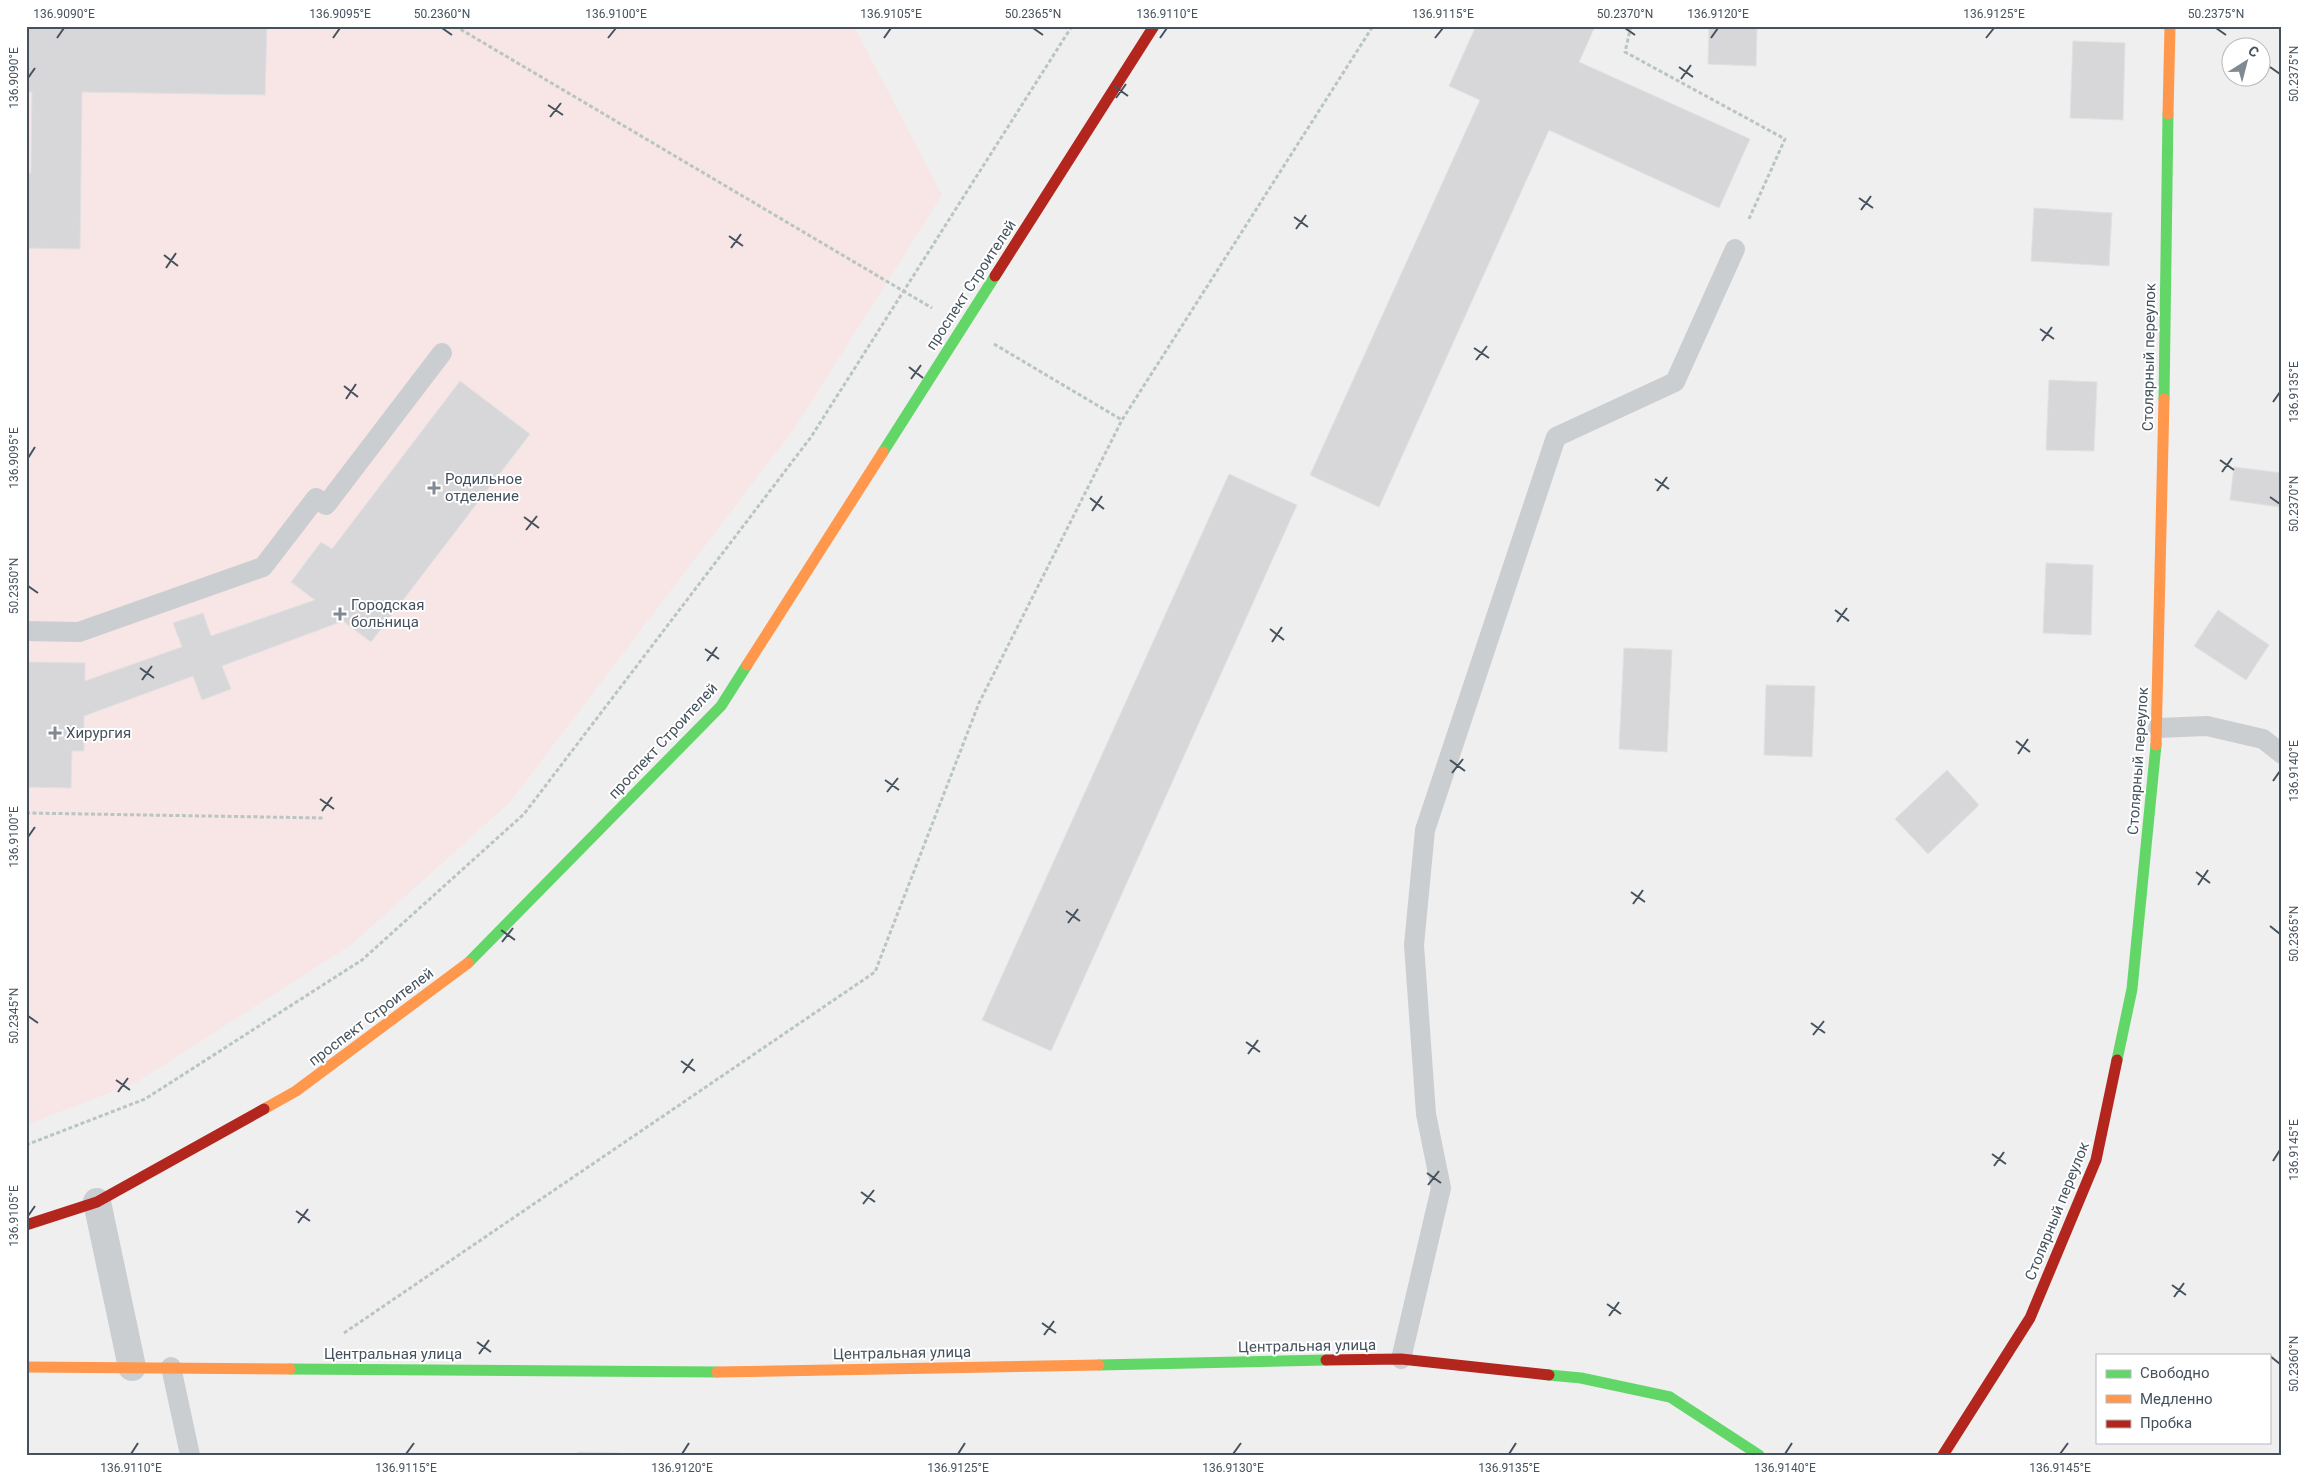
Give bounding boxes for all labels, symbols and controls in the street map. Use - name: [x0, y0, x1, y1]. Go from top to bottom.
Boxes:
- text: 136.9090°E: [33, 7, 95, 21]
- text: 136.9095°E: [309, 7, 371, 21]
- text: 50.2360°N: [414, 7, 470, 21]
- text: 136.9100°E: [585, 7, 647, 21]
- text: 136.9105°E: [860, 7, 922, 21]
- text: 50.2365°N: [1005, 7, 1061, 21]
- text: 136.9110°E: [1136, 7, 1198, 21]
- text: 136.9115°E: [1412, 7, 1474, 21]
- text: 50.2370°N: [1597, 7, 1653, 21]
- text: 136.9120°E: [1687, 7, 1749, 21]
- text: 136.9125°E: [1963, 7, 2025, 21]
- text: 50.2375°N: [2188, 7, 2244, 21]
- north arrow: [2220, 38, 2270, 88]
- text: С: [2245, 42, 2262, 61]
- text: 50.2375°N: [2287, 46, 2301, 102]
- text: 136.9090°E: [7, 47, 21, 109]
- street label: проспект Строителей: [922, 217, 1020, 353]
- street label: Столярный переулок: [2139, 283, 2159, 431]
- text: 136.9135°E: [2287, 361, 2301, 423]
- text: 136.9095°E: [7, 427, 21, 489]
- place label: Родильное отделение: [445, 470, 522, 505]
- text: 50.2370°N: [2287, 476, 2301, 532]
- marker: Родильное отделение: [427, 481, 441, 495]
- text: 50.2350°N: [7, 558, 21, 614]
- place label: Городская больница: [351, 596, 424, 631]
- marker: Городская больница: [333, 607, 347, 621]
- street label: проспект Строителей: [605, 679, 721, 803]
- street label: Столярный переулок: [2124, 686, 2152, 836]
- place label: Хирургия: [66, 724, 131, 742]
- marker: Хирургия: [48, 726, 62, 740]
- text: 136.9140°E: [2287, 740, 2301, 802]
- text: 136.9100°E: [7, 806, 21, 868]
- text: 50.2365°N: [2287, 906, 2301, 962]
- street label: проспект Строителей: [305, 964, 437, 1070]
- text: 50.2345°N: [7, 988, 21, 1044]
- text: 136.9145°E: [2287, 1119, 2301, 1181]
- street label: Столярный переулок: [2021, 1139, 2093, 1283]
- text: 136.9105°E: [7, 1185, 21, 1247]
- street label: Центральная улица: [1238, 1336, 1376, 1356]
- text: 50.2360°N: [2287, 1336, 2301, 1392]
- street label: Центральная улица: [833, 1343, 971, 1363]
- street label: Центральная улица: [324, 1345, 462, 1363]
- legend: [2096, 1354, 2270, 1444]
- text: Свободно: [2140, 1364, 2209, 1382]
- text: Медленно: [2140, 1390, 2213, 1408]
- text: Пробка: [2140, 1414, 2192, 1432]
- text: 136.9110°E: [100, 1461, 162, 1475]
- text: 136.9115°E: [375, 1461, 437, 1475]
- text: 136.9120°E: [651, 1461, 713, 1475]
- text: 136.9125°E: [927, 1461, 989, 1475]
- text: 136.9130°E: [1202, 1461, 1264, 1475]
- text: 136.9135°E: [1478, 1461, 1540, 1475]
- text: 136.9140°E: [1754, 1461, 1816, 1475]
- text: 136.9145°E: [2029, 1461, 2091, 1475]

